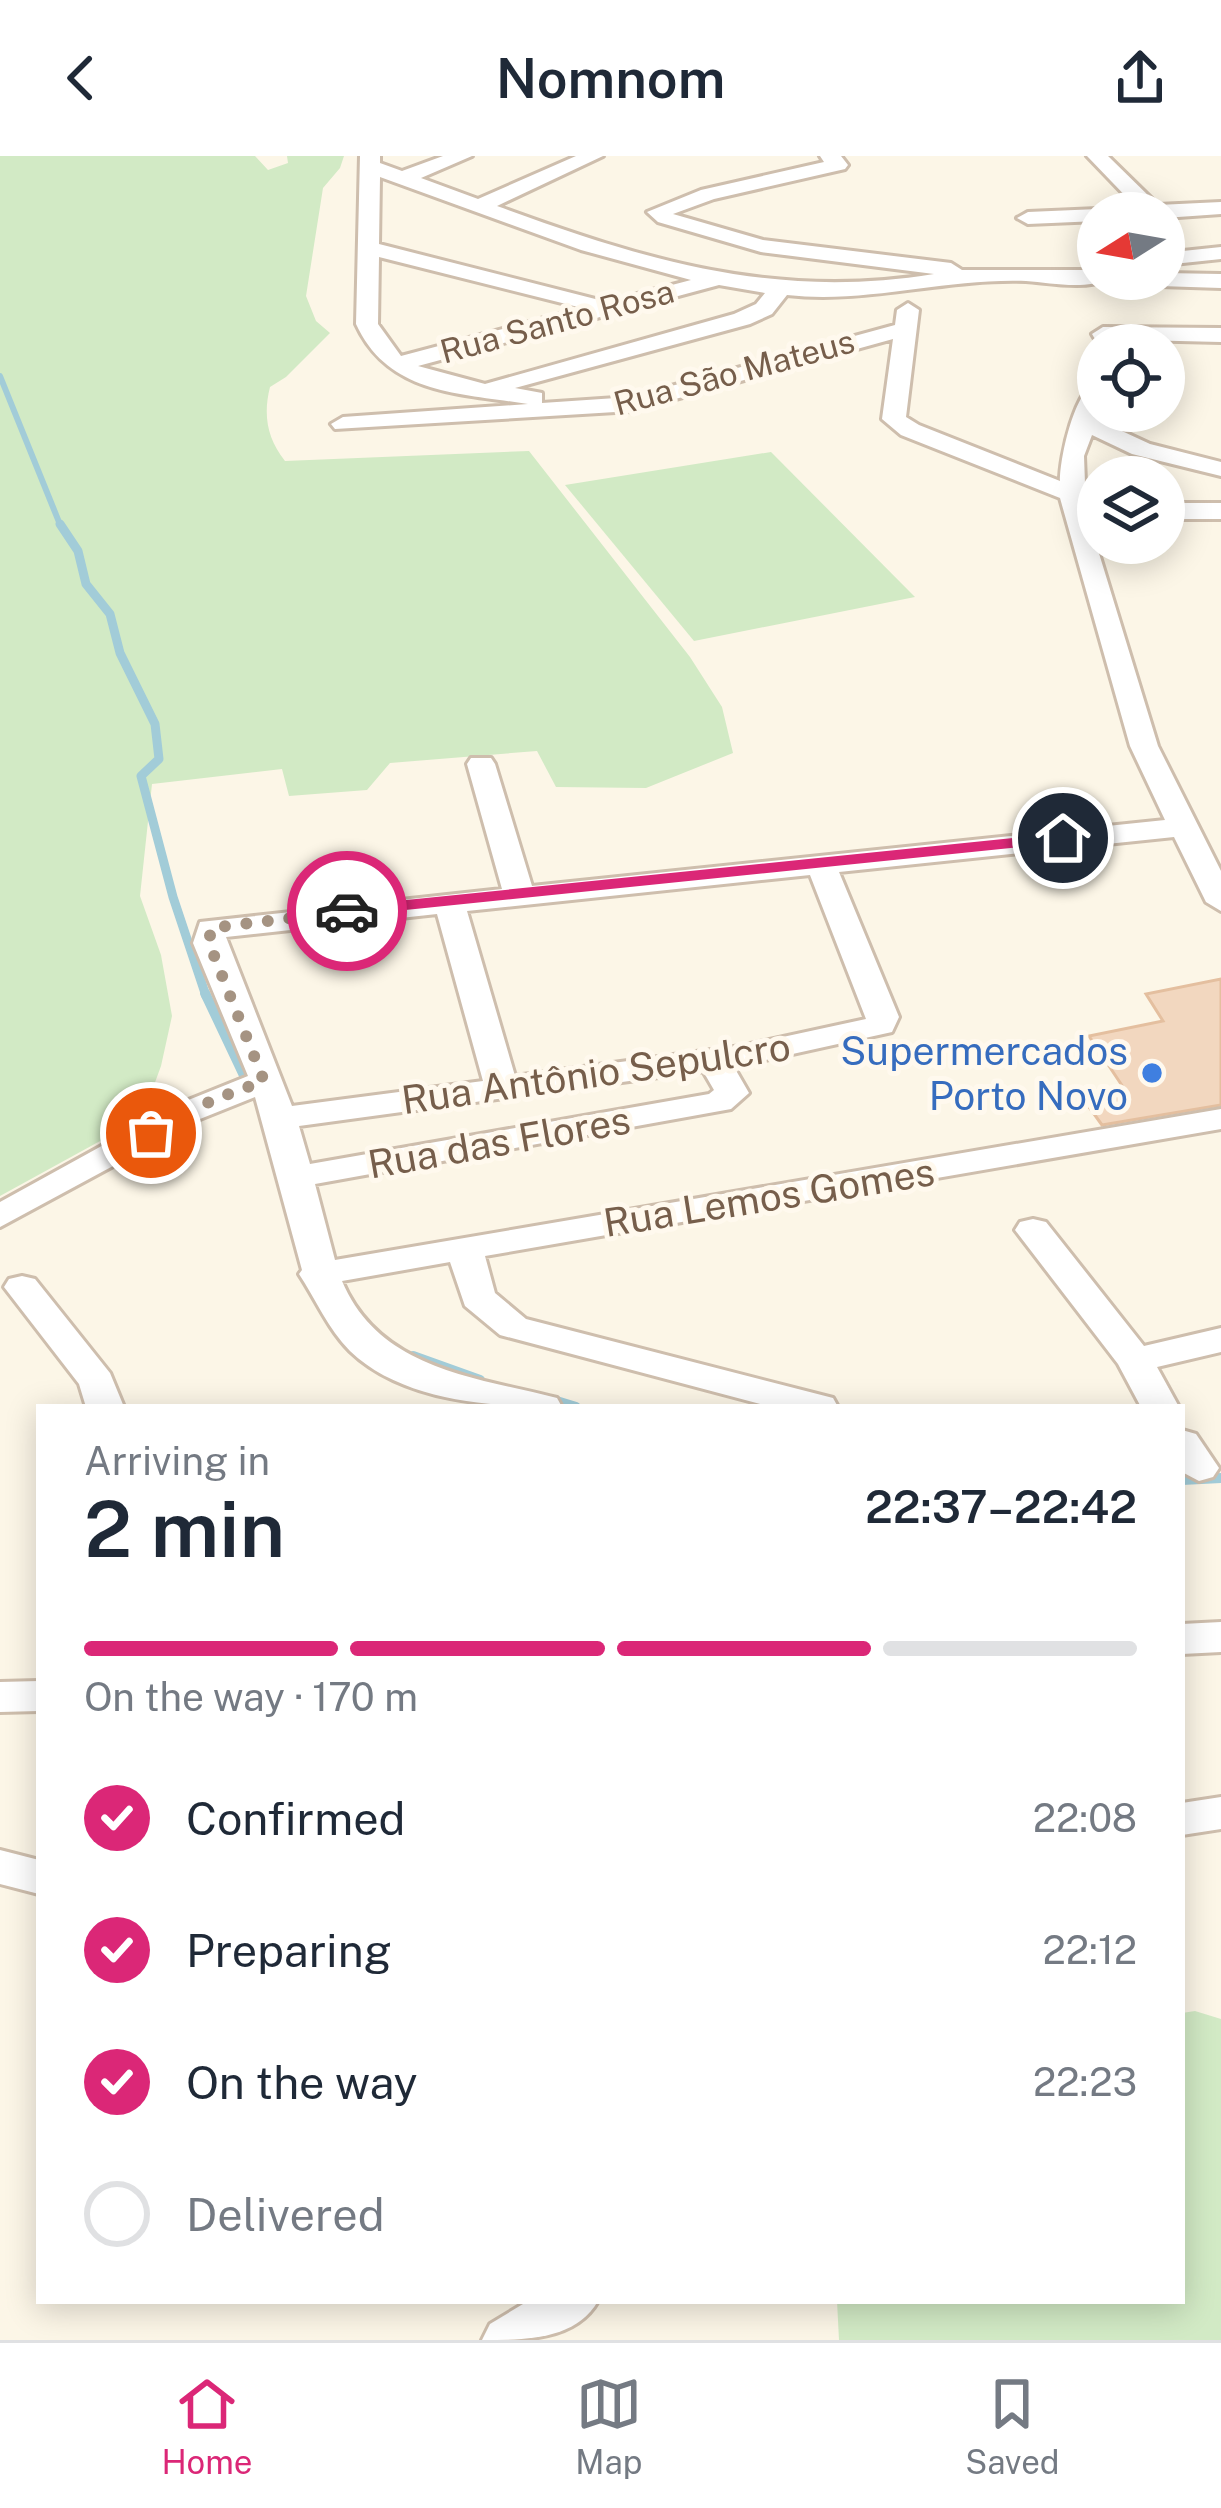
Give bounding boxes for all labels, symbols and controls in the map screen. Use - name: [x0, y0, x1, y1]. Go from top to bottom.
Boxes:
- icon: back: [48, 45, 114, 111]
- icon: share: [1107, 45, 1173, 111]
- text: Nomnom: [496, 47, 725, 110]
- north arrow: [1077, 192, 1185, 300]
- map controls: [1077, 192, 1185, 564]
- street label: Rua Santo Rosa: [436, 272, 678, 370]
- street label: Rua São Mateus: [609, 322, 859, 422]
- button: locate: [1077, 324, 1185, 432]
- button: layers: [1077, 456, 1185, 564]
- pin: [1012, 787, 1114, 889]
- icon: home: [1030, 805, 1096, 871]
- courier: [287, 851, 407, 971]
- icon: car: [314, 878, 380, 944]
- street label: Rua Antônio Sepulcro: [399, 1023, 793, 1123]
- place label: Supermercados Porto Novo: [840, 1028, 1128, 1119]
- marker: Supermercados Porto Novo: [1139, 1060, 1165, 1086]
- pin: [100, 1082, 202, 1184]
- street label: Rua das Flores: [364, 1096, 634, 1188]
- icon: bag: [118, 1100, 184, 1166]
- street label: Rua Lemos Gomes: [600, 1148, 938, 1246]
- text: Arriving in: [84, 1438, 270, 1484]
- text: 22:37–22:42: [865, 1480, 1137, 1533]
- text: 2 min: [84, 1483, 285, 1575]
- text: On the way · 170 m: [84, 1674, 418, 1720]
- icon: check: [84, 1785, 150, 1851]
- text: Confirmed: [186, 1792, 405, 1845]
- text: 22:08: [1033, 1795, 1137, 1841]
- icon: check: [84, 1917, 150, 1983]
- text: Preparing: [186, 1924, 392, 1977]
- text: 22:12: [1043, 1927, 1137, 1973]
- icon: check: [84, 2049, 150, 2115]
- text: On the way: [186, 2056, 418, 2109]
- text: 22:23: [1033, 2059, 1137, 2105]
- text: Delivered: [186, 2188, 385, 2241]
- tab: Home: [161, 2371, 252, 2481]
- tab: Map: [575, 2371, 642, 2481]
- tab: Saved: [965, 2371, 1060, 2481]

